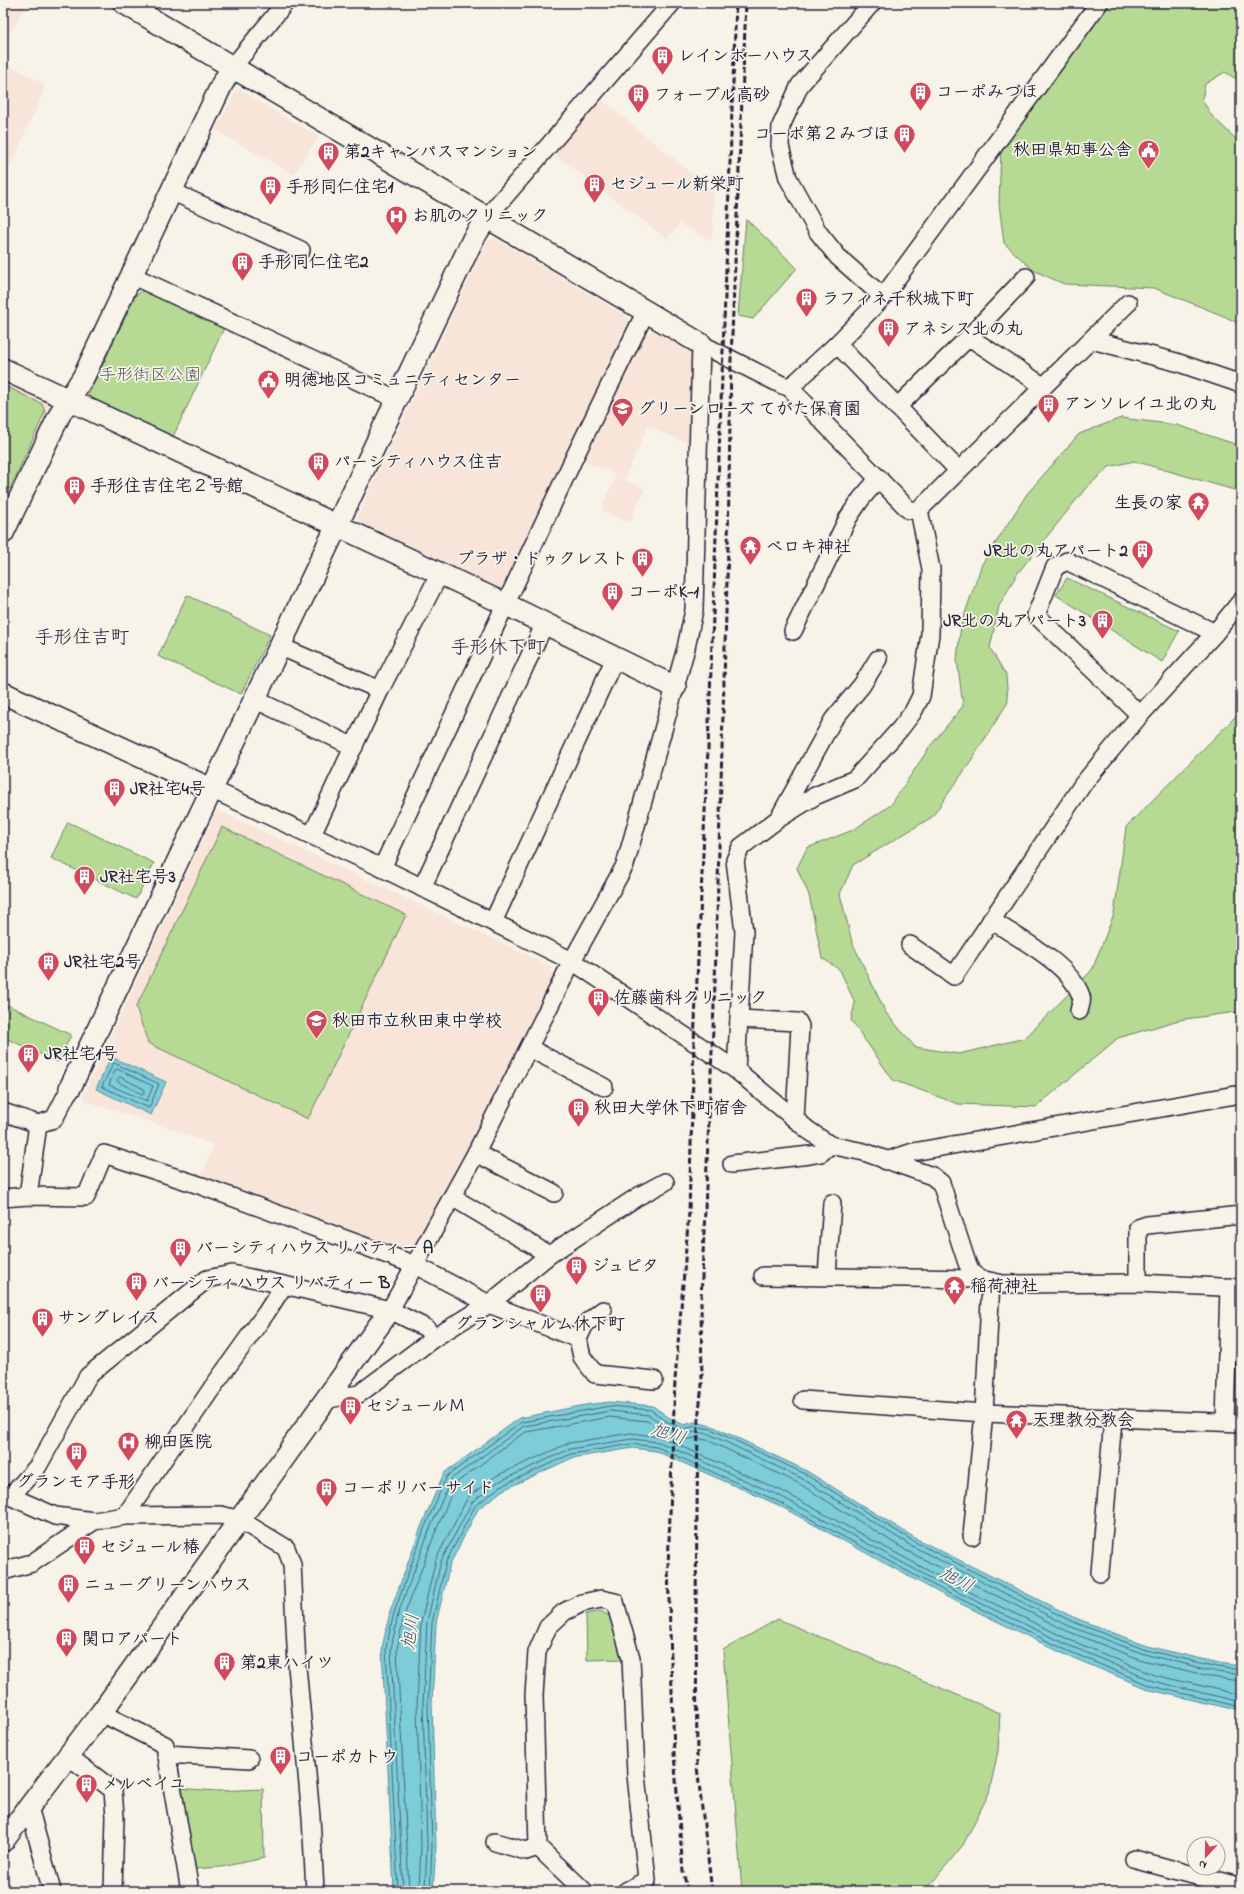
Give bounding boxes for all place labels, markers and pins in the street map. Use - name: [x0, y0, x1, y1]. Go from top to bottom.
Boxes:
- building icon: レインボーハウス: [650, 43, 676, 76]
- place label: レインボーハウス: [678, 44, 813, 69]
- building icon: コーポみづほ: [908, 79, 934, 112]
- place label: コーポみづほ: [936, 80, 1038, 105]
- building icon: フォーブル高砂: [625, 82, 651, 115]
- place label: フォーブル高砂: [654, 83, 770, 108]
- building icon: コーポ第２みづほ: [892, 121, 918, 154]
- place label: コーポ第２みづほ: [754, 122, 890, 147]
- public building icon: 秋田県知事公舎: [1135, 137, 1161, 170]
- place label: 秋田県知事公舎: [1013, 138, 1132, 163]
- building icon: 第2キャンパスマンション: [316, 139, 342, 172]
- place label: 第2キャンパスマンション: [344, 140, 538, 165]
- building icon: セジュール新栄町: [581, 171, 607, 204]
- place label: セジュール新栄町: [610, 172, 744, 197]
- building icon: 手形同仁住宅1: [258, 174, 284, 207]
- place label: 手形同仁住宅1: [286, 175, 394, 200]
- hospital icon: お肌のクリニック: [383, 203, 409, 236]
- place label: お肌のクリニック: [412, 204, 548, 229]
- building icon: 手形同仁住宅2: [230, 249, 256, 282]
- place label: 手形同仁住宅2: [258, 250, 369, 275]
- building icon: ラフィネ千秋城下町: [793, 286, 819, 319]
- place label: ラフィネ千秋城下町: [822, 287, 974, 312]
- building icon: アネシス北の丸: [876, 316, 902, 349]
- place label: アネシス北の丸: [904, 317, 1023, 342]
- public building icon: 明徳地区コミュニティセンター: [255, 367, 281, 400]
- place label: 明徳地区コミュニティセンター: [284, 368, 521, 393]
- building icon: アンソレイユ北の丸: [1036, 391, 1062, 424]
- place label: アンソレイユ北の丸: [1064, 392, 1216, 417]
- school or university icon: グリーンローズ てがた保育園: [610, 396, 636, 429]
- place label: グリーンローズ てがた保育園: [638, 397, 861, 422]
- building icon: パーシティハウス住吉: [305, 449, 331, 482]
- place label: パーシティハウス住吉: [334, 450, 502, 475]
- building icon: 手形住吉住宅２号館: [61, 473, 87, 506]
- place label: 手形住吉住宅２号館: [90, 474, 243, 499]
- temple icon: 生長の家: [1185, 490, 1211, 523]
- place label: 生長の家: [1114, 491, 1182, 516]
- temple icon: ベロキ神社: [738, 534, 764, 567]
- place label: ベロキ神社: [766, 535, 851, 560]
- building icon: JR北の丸アパート2: [1130, 538, 1156, 571]
- place label: JR北の丸アパート2: [984, 539, 1129, 564]
- building icon: プラザ・ドゥクレスト: [630, 546, 656, 579]
- place label: プラザ・ドゥクレスト: [457, 547, 628, 572]
- building icon: コーポK-1: [600, 579, 626, 612]
- place label: コーポK-1: [628, 580, 700, 605]
- building icon: JR北の丸アパート3: [1089, 608, 1115, 641]
- place label: JR北の丸アパート3: [943, 609, 1086, 634]
- building icon: JR社宅4号: [101, 776, 127, 809]
- place label: JR社宅4号: [130, 777, 206, 802]
- building icon: JR社宅号3: [72, 864, 98, 897]
- place label: JR社宅号3: [100, 865, 176, 890]
- building icon: JR社宅2号: [36, 949, 62, 982]
- place label: JR社宅2号: [64, 950, 141, 975]
- building icon: 佐藤歯科クリニック: [586, 985, 612, 1018]
- place label: 佐藤歯科クリニック: [614, 986, 767, 1011]
- school or university icon: 秋田市立秋田東中学校: [304, 1008, 330, 1041]
- place label: 秋田市立秋田東中学校: [332, 1009, 502, 1034]
- building icon: JR社宅1号: [15, 1041, 41, 1074]
- place label: JR社宅1号: [44, 1042, 118, 1067]
- building icon: 秋田大学休下町宿舎: [566, 1095, 592, 1128]
- place label: 秋田大学休下町宿舎: [594, 1096, 747, 1121]
- building icon: バーシティハウス リバティー A: [167, 1235, 193, 1268]
- place label: バーシティハウス リバティー A: [196, 1236, 433, 1261]
- building icon: ジュピタ: [563, 1253, 589, 1286]
- place label: ジュピタ: [592, 1254, 659, 1279]
- building icon: バーシティハウス リバティー B: [124, 1270, 150, 1303]
- place label: バーシティハウス リバティー B: [152, 1271, 391, 1296]
- temple icon: 稲荷神社: [941, 1273, 967, 1306]
- place label: 稲荷神社: [970, 1274, 1038, 1299]
- building icon: グランシャルム休下町: [527, 1281, 553, 1314]
- building icon: サングレイス: [30, 1305, 56, 1338]
- place label: サングレイス: [58, 1306, 159, 1331]
- place label: グランシャルム休下町: [455, 1312, 625, 1337]
- building icon: セジュールＭ: [338, 1393, 364, 1426]
- place label: セジュールＭ: [366, 1394, 466, 1419]
- temple icon: 天理教分教会: [1004, 1407, 1030, 1440]
- place label: 天理教分教会: [1032, 1408, 1134, 1433]
- hospital icon: 柳田医院: [116, 1429, 142, 1462]
- place label: 柳田医院: [144, 1430, 212, 1455]
- building icon: グランモア手形: [63, 1439, 89, 1472]
- place label: グランモア手形: [17, 1470, 136, 1495]
- building icon: コーポリバーサイド: [313, 1475, 339, 1508]
- place label: コーポリバーサイド: [342, 1476, 495, 1501]
- building icon: セジュール椿: [72, 1534, 98, 1567]
- place label: セジュール椿: [100, 1535, 200, 1560]
- building icon: ニューグリーンハウス: [56, 1572, 82, 1605]
- place label: ニューグリーンハウス: [84, 1573, 251, 1598]
- building icon: 関口アパート: [54, 1626, 80, 1659]
- place label: 関口アパート: [82, 1627, 183, 1652]
- building icon: 第2東ハイツ: [212, 1650, 238, 1683]
- place label: 第2東ハイツ: [240, 1651, 333, 1676]
- building icon: コーポカトウ: [268, 1744, 294, 1777]
- place label: コーポカトウ: [296, 1745, 398, 1770]
- building icon: メルベイユ: [73, 1771, 99, 1804]
- place label: メルベイユ: [102, 1772, 186, 1797]

